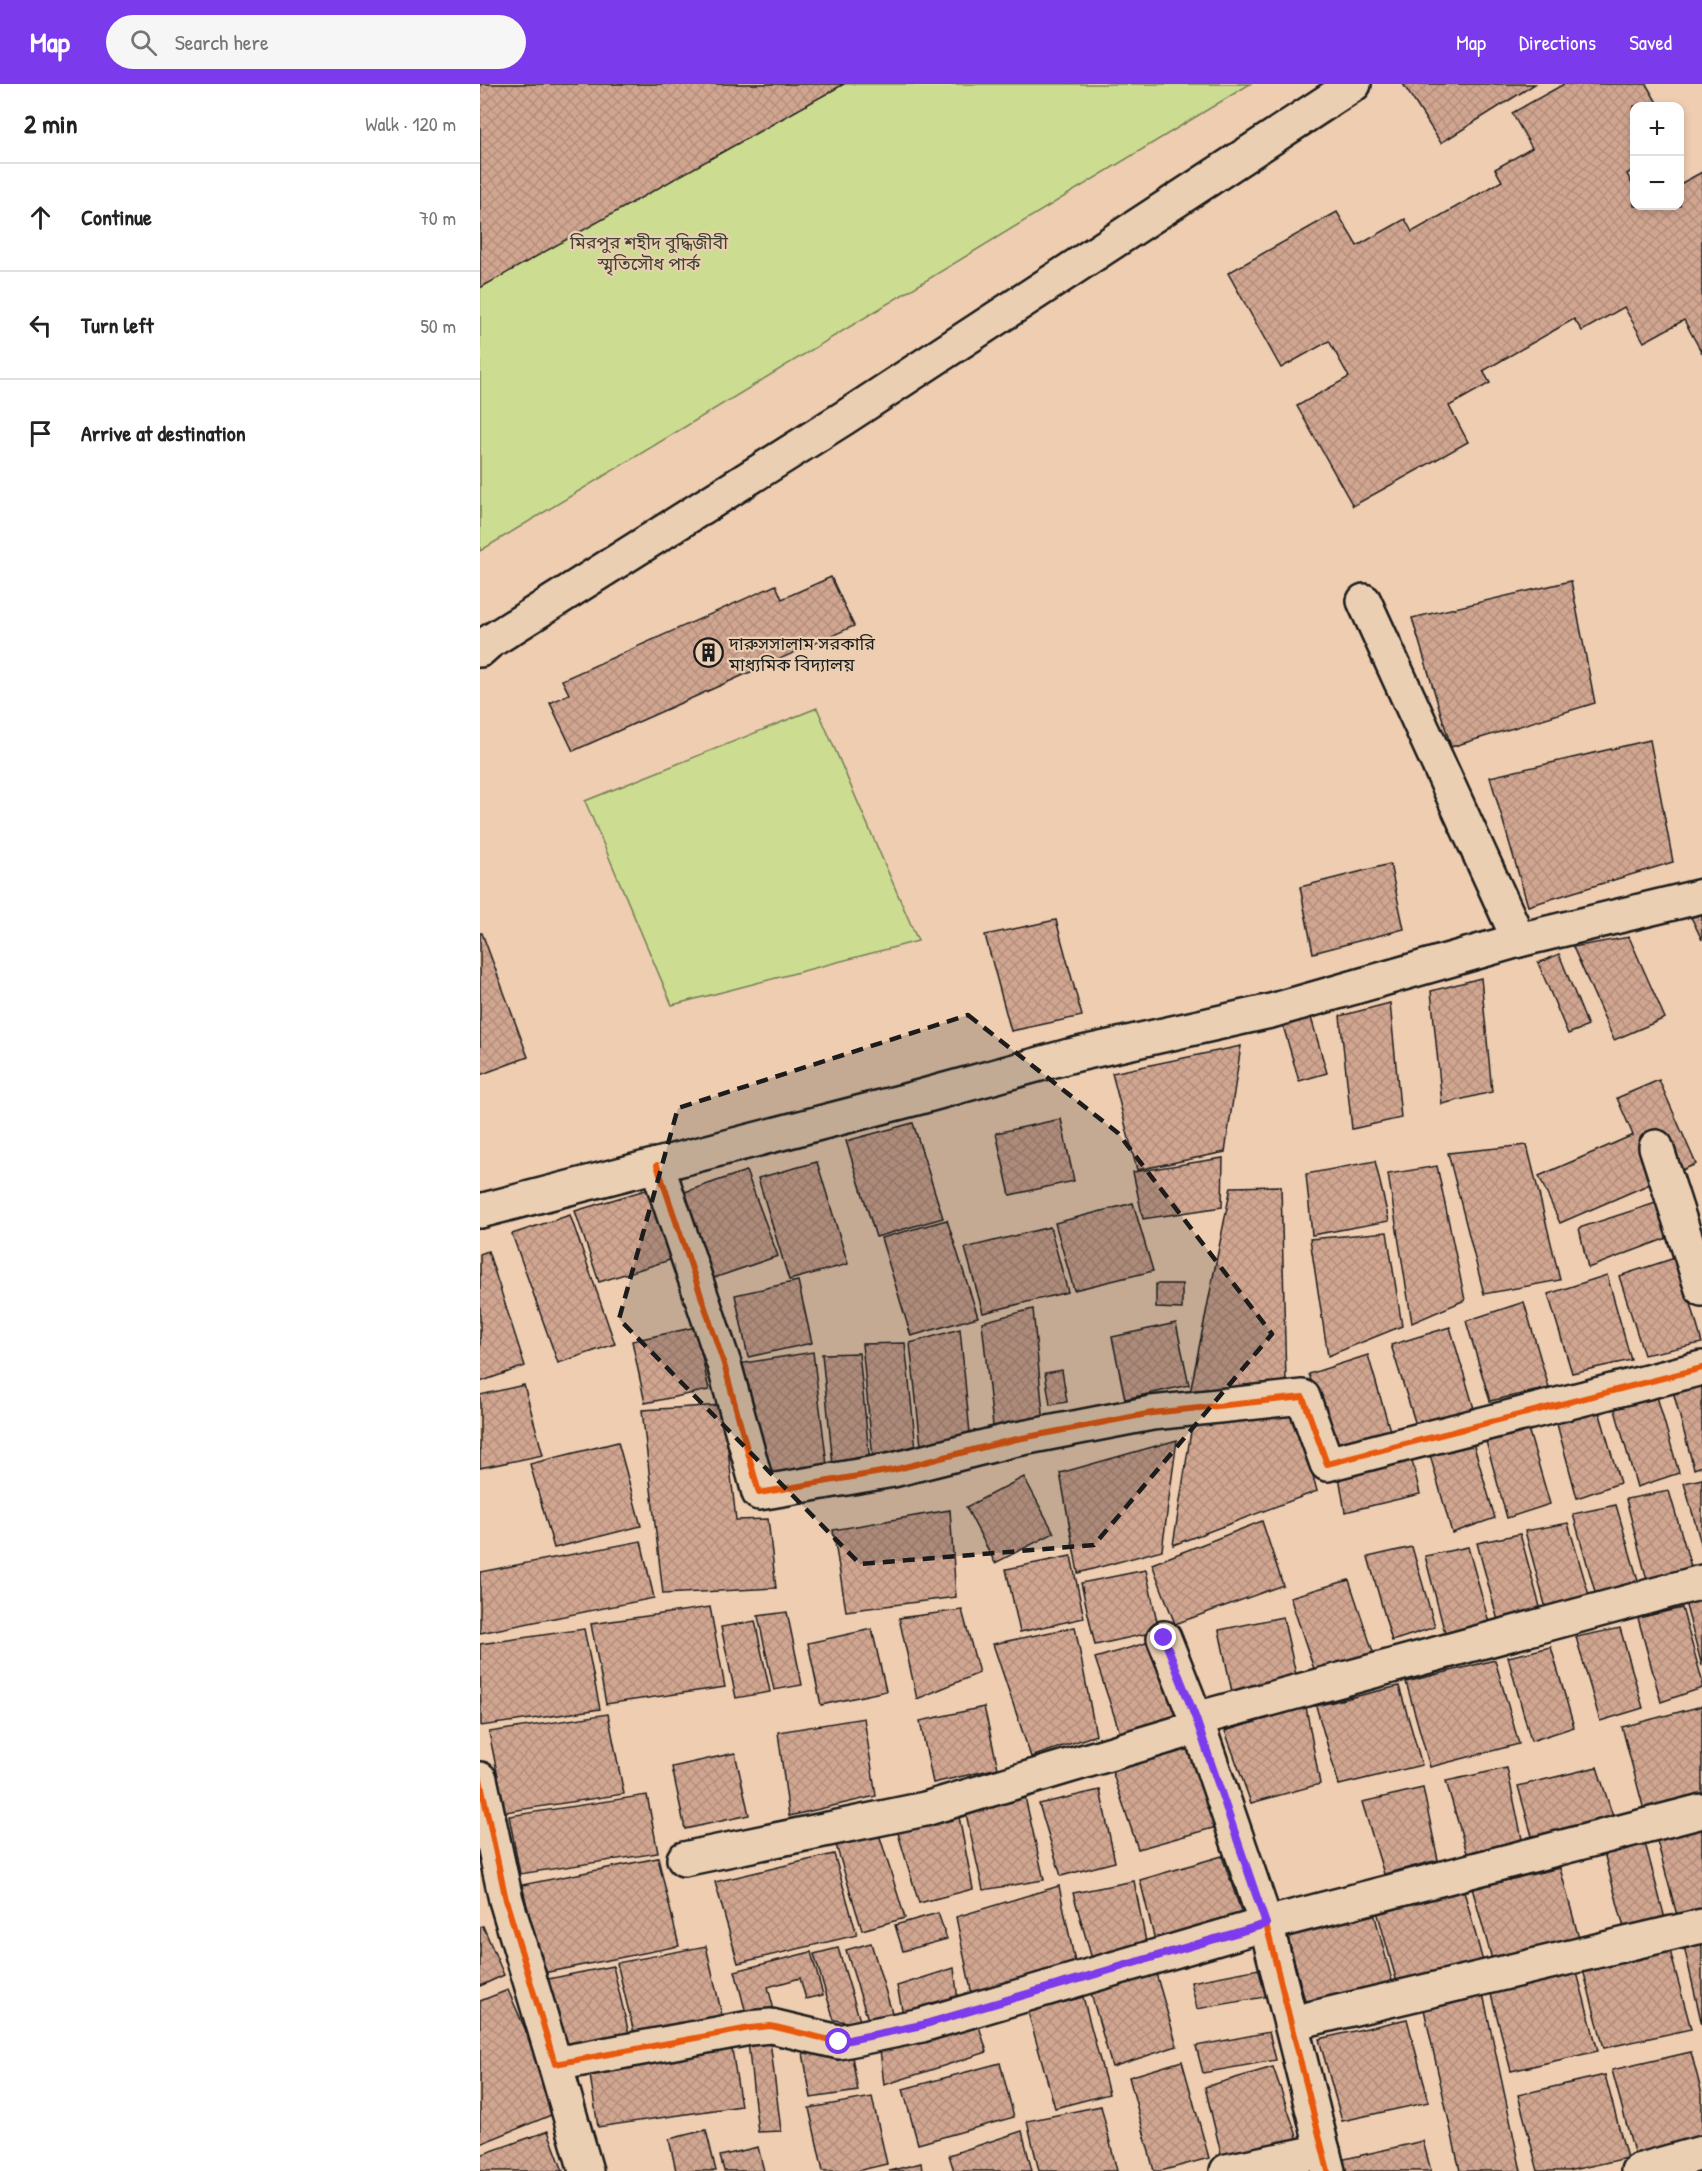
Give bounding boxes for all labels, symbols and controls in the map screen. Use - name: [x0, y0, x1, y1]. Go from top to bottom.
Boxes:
- search box: [106, 15, 526, 69]
- text: Map: [30, 23, 70, 61]
- icon: search: [127, 26, 160, 59]
- text: Search here: [175, 27, 269, 57]
- text: Map: [1456, 28, 1486, 57]
- text: Directions: [1519, 28, 1596, 57]
- text: Saved: [1629, 28, 1672, 57]
- map controls: [1630, 102, 1684, 210]
- button: +: [1630, 102, 1684, 156]
- text: 2 min: [24, 106, 77, 141]
- text: Walk · 120 m: [365, 110, 456, 137]
- button: −: [1630, 156, 1684, 210]
- icon: ahead: [24, 201, 57, 234]
- text: Continue: [81, 202, 152, 232]
- text: 70 m: [419, 204, 456, 231]
- park label: মিরপুর শহীদ বুদ্ধিজীবী স্মৃতিসৌধ পার্ক: [569, 230, 728, 276]
- icon: left: [24, 309, 57, 342]
- text: Turn left: [81, 310, 154, 340]
- text: 50 m: [420, 312, 456, 339]
- icon: arrive: [24, 417, 57, 450]
- text: Arrive at destination: [81, 418, 246, 448]
- place label: দারুসসালাম সরকারি মাধ্যমিক বিদ্যালয়: [728, 631, 875, 677]
- building icon: দারুসসালাম সরকারি মাধ্যমিক বিদ্যালয়: [692, 637, 724, 669]
- route end: [1150, 1624, 1176, 1650]
- route start: [825, 2028, 851, 2054]

